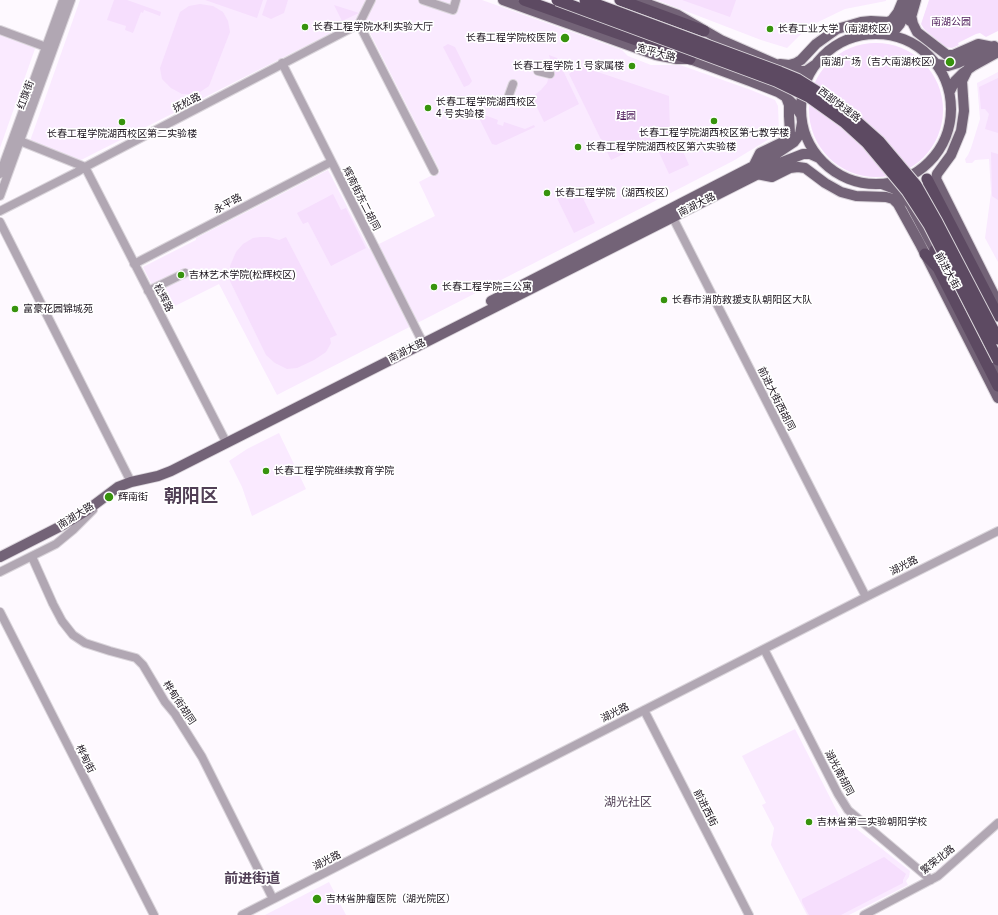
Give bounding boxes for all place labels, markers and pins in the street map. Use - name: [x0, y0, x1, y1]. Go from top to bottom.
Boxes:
- place label: 长春工程学院水利实验大厅: [313, 21, 433, 33]
- marker: 长春工程学院水利实验大厅: [300, 22, 310, 32]
- place label: 长春工业大学（南湖校区）: [778, 23, 898, 35]
- marker: 长春工业大学（南湖校区）: [765, 24, 775, 34]
- place label: 长春工程学院校医院: [466, 32, 556, 44]
- marker: 长春工程学院校医院: [559, 32, 571, 44]
- place label: 南湖广场（吉大南湖校区）: [821, 56, 941, 68]
- marker: 南湖广场（吉大南湖校区）: [944, 56, 956, 68]
- place label: 长春工程学院 1 号家属楼: [513, 60, 624, 72]
- marker: 长春工程学院 1 号家属楼: [627, 61, 637, 71]
- place label: 长春工程学院湖西校区 4 号实验楼: [436, 96, 536, 120]
- marker: 长春工程学院湖西校区 4 号实验楼: [423, 103, 433, 113]
- marker: 长春工程学院湖西校区第七教学楼: [709, 116, 719, 126]
- marker: 长春工程学院湖西校区第二实验楼: [117, 117, 127, 127]
- place label: 长春工程学院湖西校区第七教学楼: [639, 127, 789, 139]
- place label: 长春工程学院湖西校区第二实验楼: [47, 128, 197, 140]
- place label: 长春工程学院湖西校区第六实验楼: [586, 141, 736, 153]
- marker: 长春工程学院湖西校区第六实验楼: [573, 142, 583, 152]
- place label: 长春工程学院（湖西校区）: [555, 187, 675, 199]
- marker: 长春工程学院（湖西校区）: [542, 188, 552, 198]
- place label: 吉林艺术学院(松辉校区): [189, 269, 296, 281]
- marker: 吉林艺术学院(松辉校区): [176, 270, 186, 280]
- place label: 长春工程学院三公寓: [442, 281, 532, 293]
- marker: 长春工程学院三公寓: [429, 282, 439, 292]
- place label: 长春市消防救援支队朝阳区大队: [672, 294, 812, 306]
- marker: 长春市消防救援支队朝阳区大队: [659, 295, 669, 305]
- place label: 富豪花园锦城苑: [23, 303, 93, 315]
- marker: 富豪花园锦城苑: [10, 304, 20, 314]
- place label: 长春工程学院继续教育学院: [274, 465, 394, 477]
- marker: 长春工程学院继续教育学院: [261, 466, 271, 476]
- marker: 辉南街: [103, 491, 115, 503]
- place label: 辉南街: [118, 491, 148, 503]
- place label: 吉林省第二实验朝阳学校: [817, 816, 927, 828]
- marker: 吉林省第二实验朝阳学校: [804, 817, 814, 827]
- marker: 吉林省肿瘤医院（湖光院区）: [311, 893, 323, 905]
- place label: 吉林省肿瘤医院（湖光院区）: [326, 893, 456, 905]

